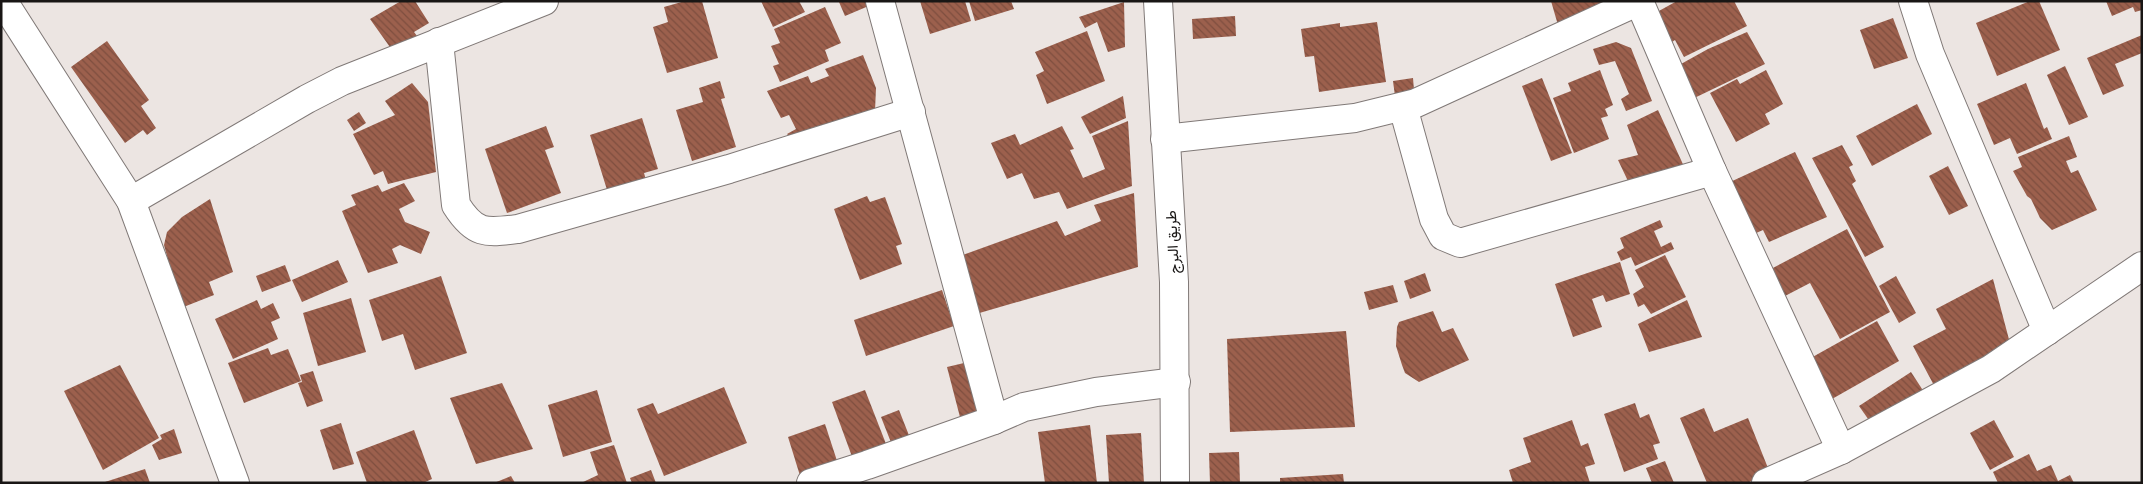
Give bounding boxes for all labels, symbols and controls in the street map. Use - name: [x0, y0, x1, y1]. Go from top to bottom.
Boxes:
- street label: طريق البرج: [1160, 209, 1185, 274]

